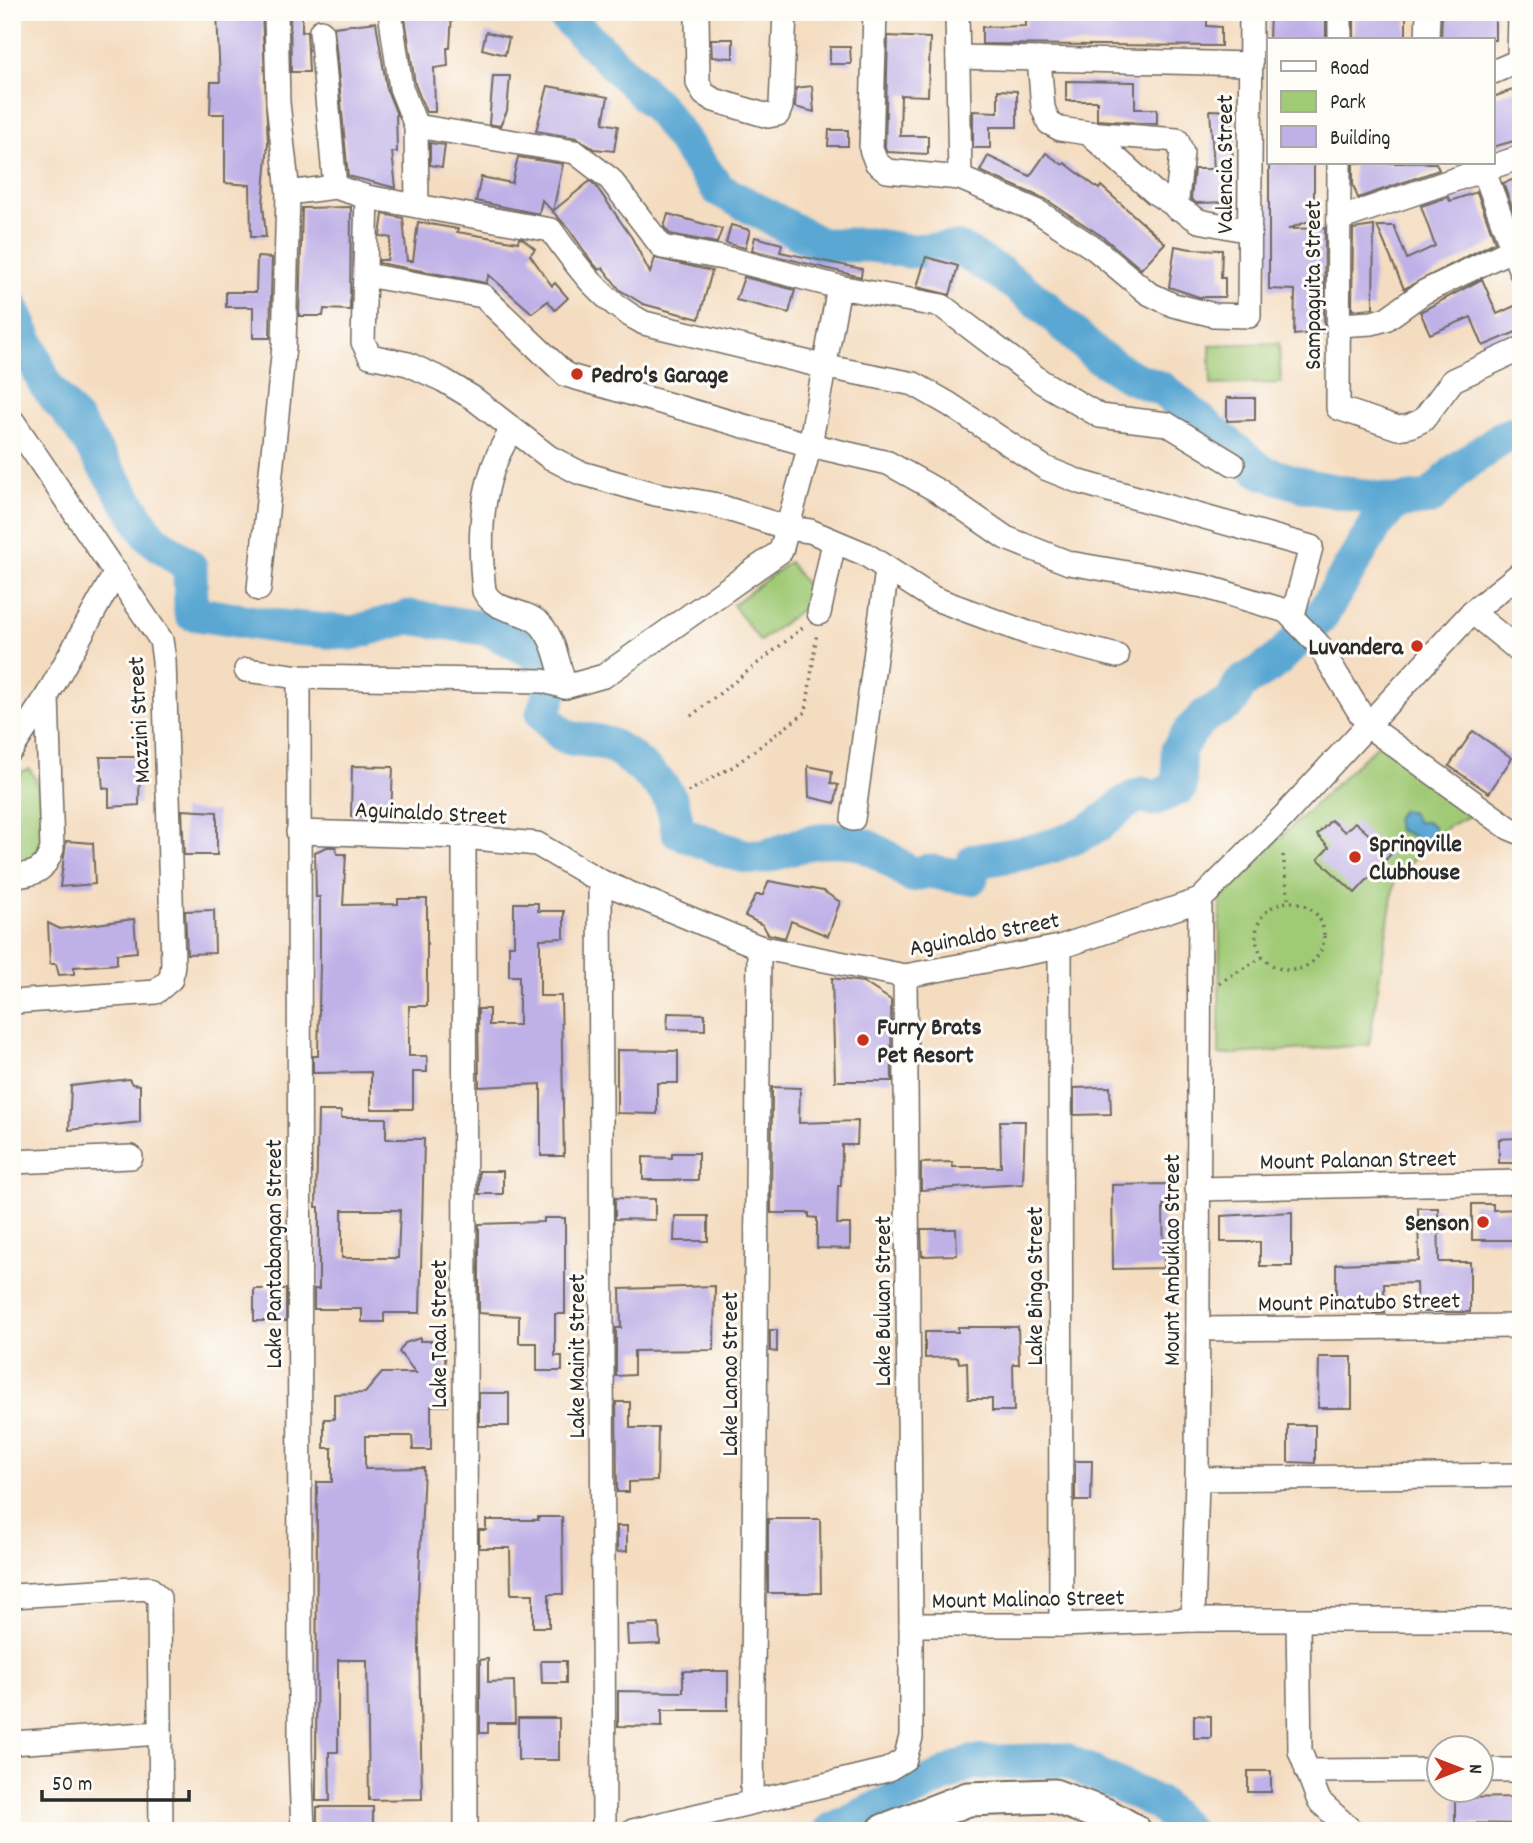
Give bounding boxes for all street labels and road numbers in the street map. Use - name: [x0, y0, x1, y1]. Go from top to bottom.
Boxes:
- street label: Valencia Street: [1210, 94, 1244, 234]
- street label: Sampaguita Street: [1298, 200, 1332, 370]
- street label: Mazzini Street: [121, 655, 161, 784]
- street label: Aguinaldo Street: [354, 794, 508, 836]
- street label: Aguinaldo Street: [907, 905, 1063, 967]
- street label: Lake Pantabangan Street: [259, 1139, 293, 1369]
- street label: Mount Palanan Street: [1259, 1143, 1457, 1181]
- street label: Mount Ambuklao Street: [1157, 1154, 1191, 1366]
- street label: Lake Binga Street: [1020, 1206, 1054, 1366]
- street label: Lake Buluan Street: [868, 1215, 902, 1386]
- street label: Lake Taal Street: [424, 1260, 458, 1408]
- street label: Lake Mainit Street: [562, 1273, 596, 1438]
- street label: Mount Pinatubo Street: [1258, 1285, 1461, 1323]
- street label: Lake Lanao Street: [715, 1291, 749, 1456]
- street label: Mount Malinao Street: [931, 1582, 1125, 1620]

